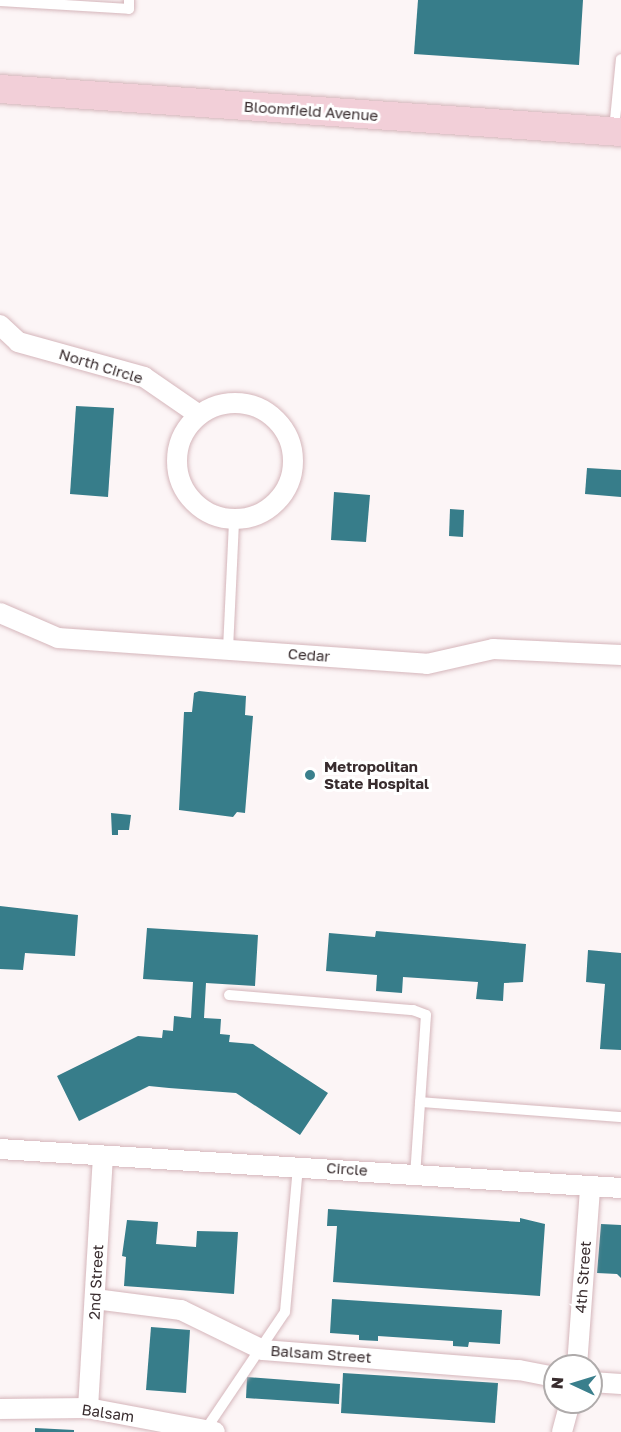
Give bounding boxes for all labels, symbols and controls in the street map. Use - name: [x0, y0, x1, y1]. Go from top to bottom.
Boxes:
- street label: Bloomfield Avenue: [243, 97, 379, 125]
- street label: North Circle: [57, 345, 145, 387]
- street label: Cedar: [287, 645, 331, 665]
- place label: Metropolitan State Hospital: [324, 757, 429, 792]
- marker: Metropolitan State Hospital: [301, 766, 319, 784]
- street label: Circle: [326, 1159, 368, 1179]
- street label: 4th Street: [571, 1240, 595, 1314]
- street label: 2nd Street: [85, 1244, 107, 1320]
- street label: Balsam Street: [270, 1341, 372, 1367]
- north arrow: [543, 1354, 603, 1414]
- text: N: [547, 1376, 567, 1390]
- street label: Balsam: [80, 1400, 136, 1426]

